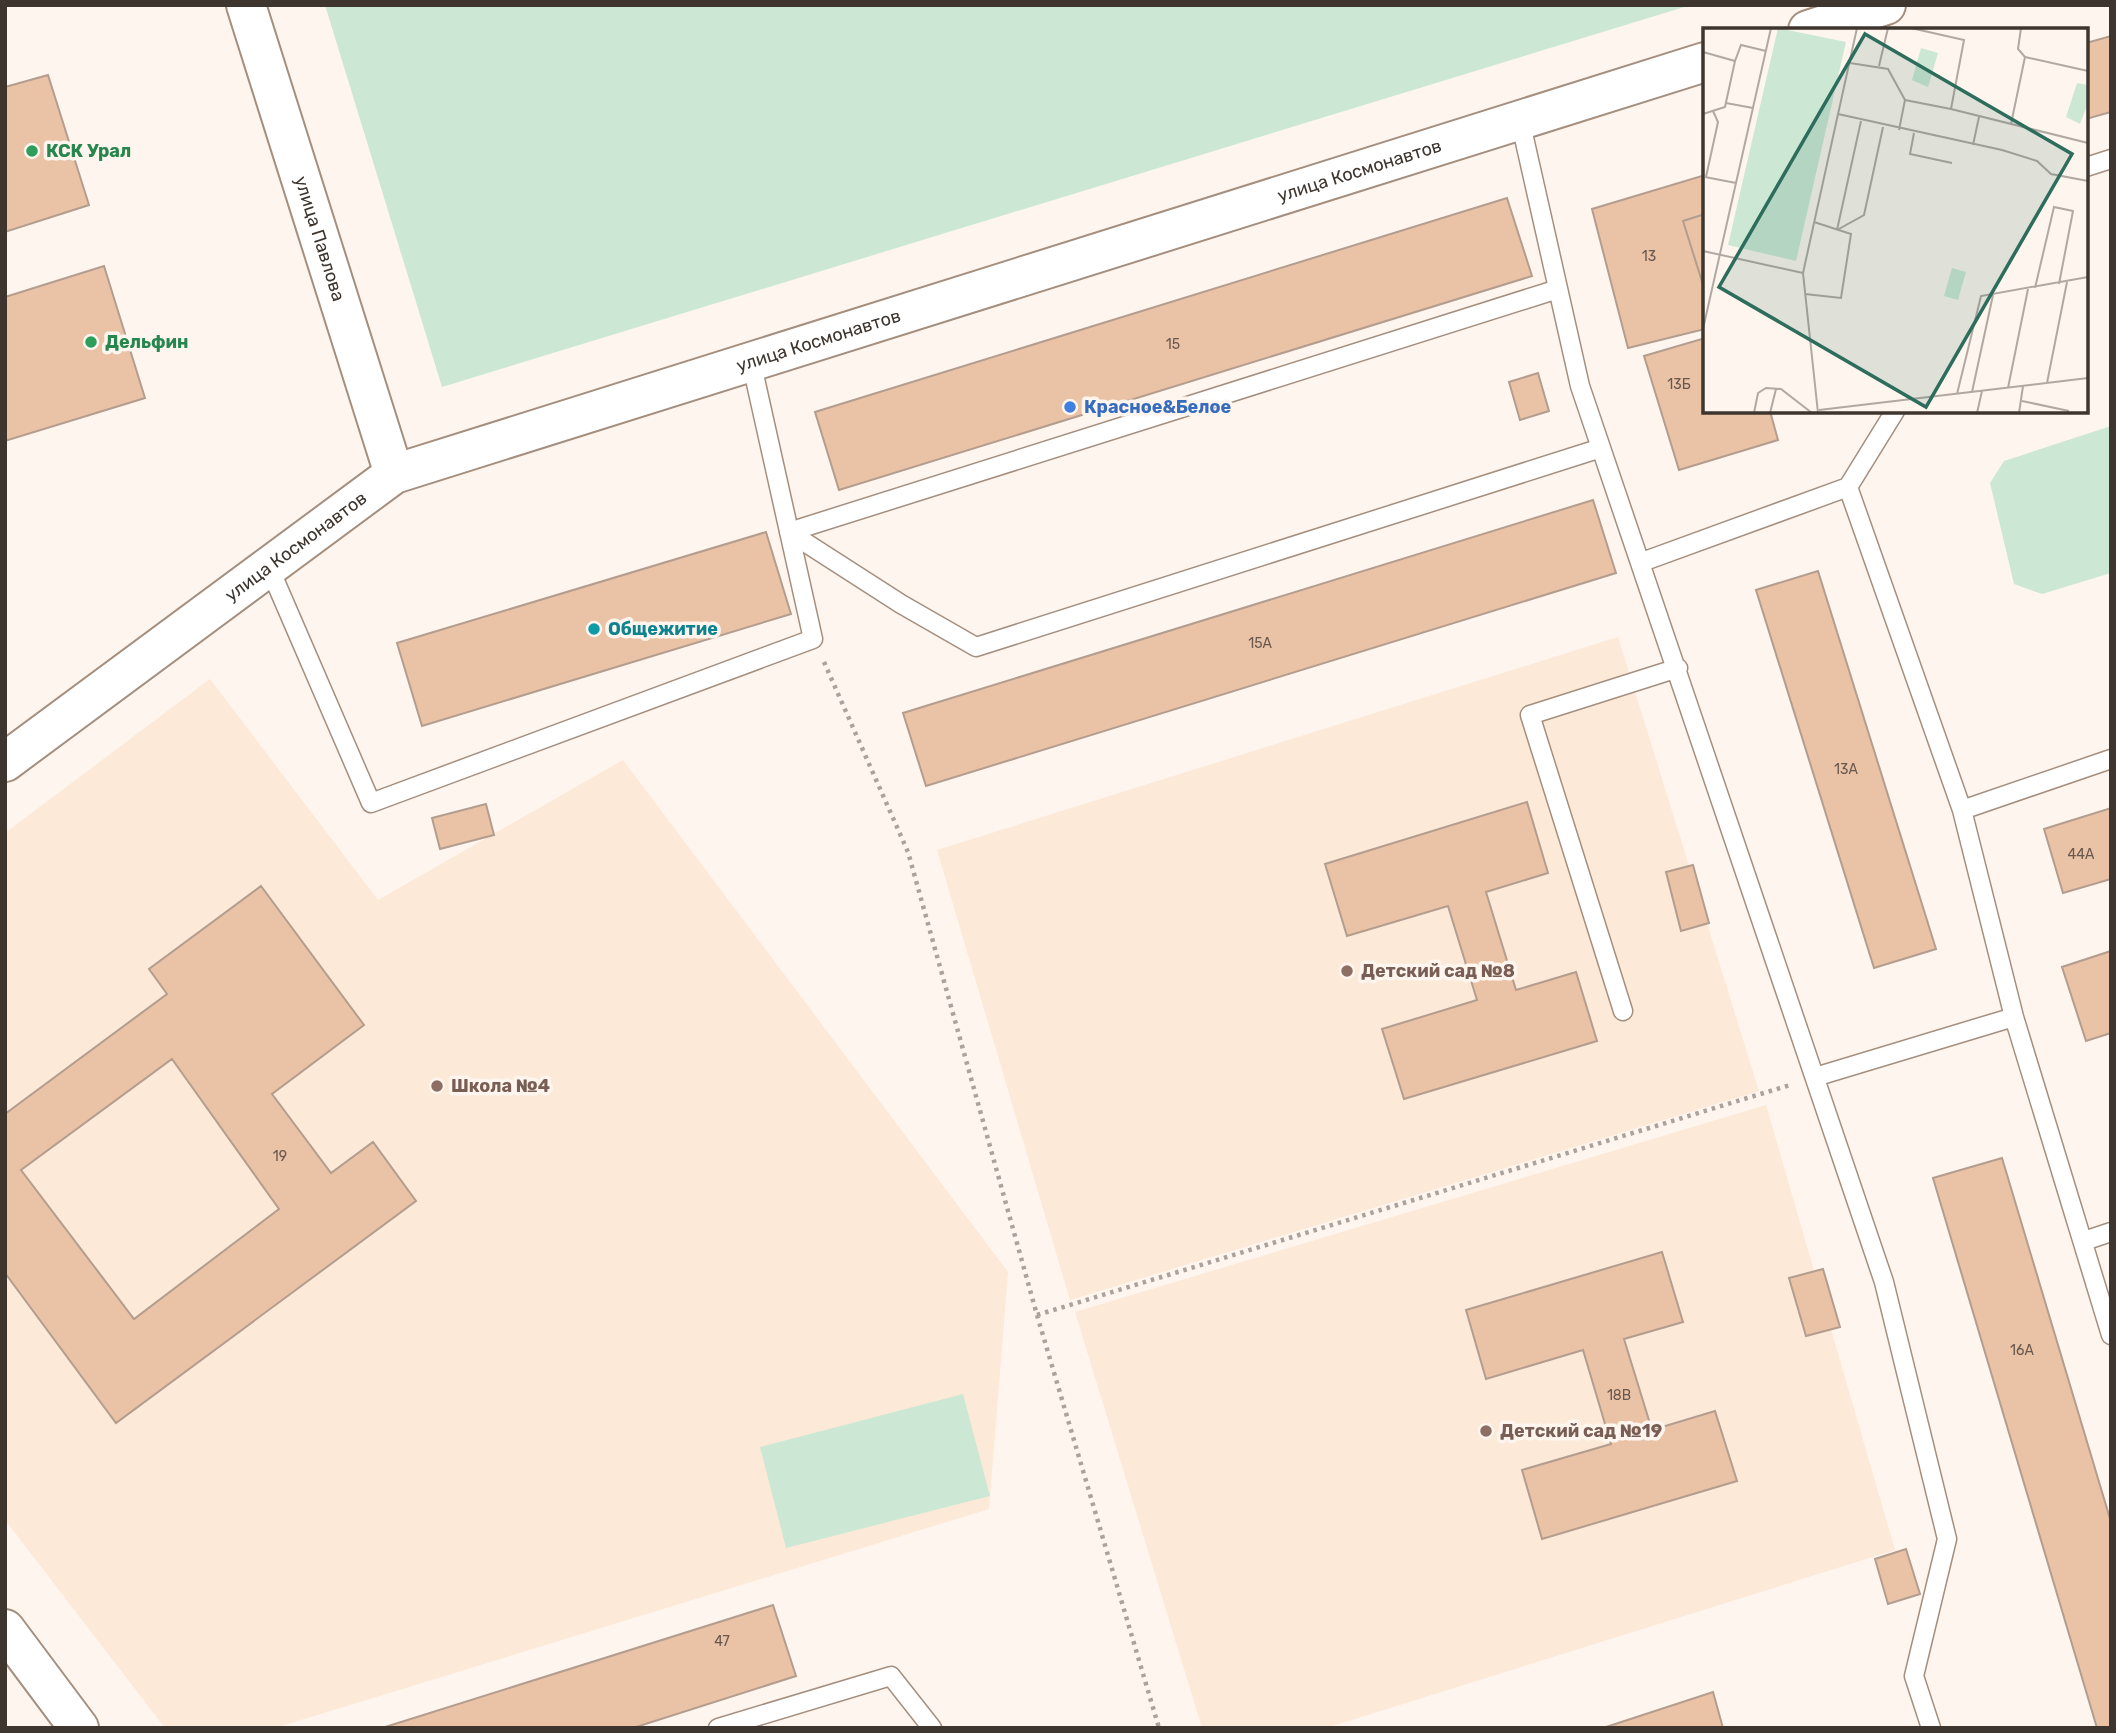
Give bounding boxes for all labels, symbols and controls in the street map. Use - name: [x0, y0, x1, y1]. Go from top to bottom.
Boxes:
- inset map: [1703, 28, 2088, 413]
- street label: улица Космонавтов: [1275, 134, 1444, 207]
- place label: КСК Урал: [46, 140, 131, 162]
- marker: КСК Урал: [24, 143, 40, 159]
- street label: улица Павлова: [290, 173, 350, 304]
- house number: 13: [1642, 248, 1656, 265]
- street label: улица Космонавтов: [734, 304, 903, 377]
- place label: Дельфин: [105, 331, 188, 353]
- marker: Дельфин: [83, 334, 99, 350]
- house number: 15: [1166, 336, 1180, 353]
- house number: 13Б: [1667, 376, 1691, 393]
- place label: Красное&Белое: [1084, 396, 1231, 418]
- marker: Красное&Белое: [1062, 399, 1078, 415]
- street label: улица Космонавтов: [221, 487, 371, 606]
- place label: Общежитие: [608, 618, 718, 640]
- marker: Общежитие: [586, 621, 602, 637]
- house number: 15А: [1248, 635, 1272, 652]
- house number: 13А: [1834, 761, 1859, 778]
- house number: 44А: [2068, 846, 2095, 863]
- place label: Детский сад №8: [1361, 960, 1515, 982]
- marker: Детский сад №8: [1339, 963, 1355, 979]
- place label: Школа №4: [451, 1075, 550, 1097]
- marker: Школа №4: [429, 1078, 445, 1094]
- house number: 19: [273, 1148, 287, 1165]
- house number: 16А: [2010, 1342, 2035, 1359]
- house number: 18В: [1607, 1387, 1631, 1404]
- place label: Детский сад №19: [1500, 1420, 1662, 1442]
- marker: Детский сад №19: [1478, 1423, 1494, 1439]
- house number: 47: [714, 1633, 730, 1650]

